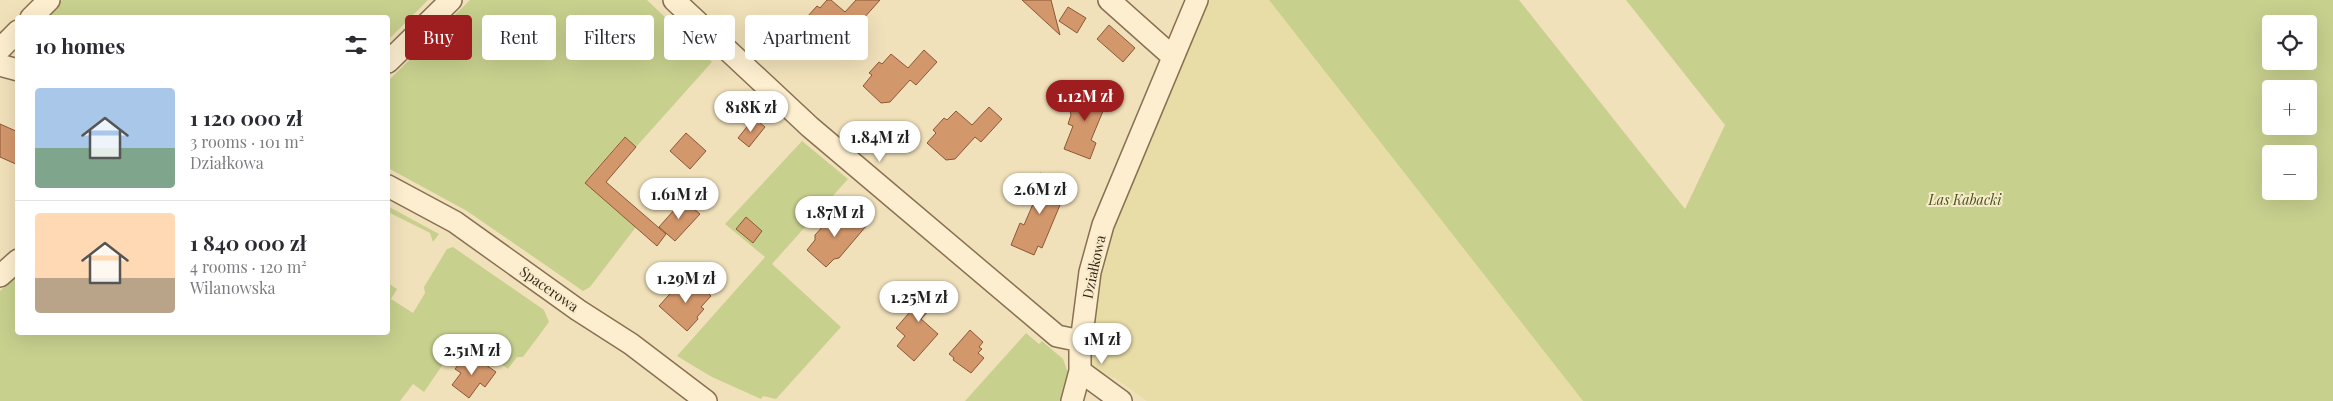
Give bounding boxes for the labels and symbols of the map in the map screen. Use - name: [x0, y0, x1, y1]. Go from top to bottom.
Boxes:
- pin: 1.12M zł: [1033, 80, 1137, 122]
- pin: 818K zł: [705, 90, 797, 133]
- pin: 1.84M zł: [828, 120, 932, 163]
- pin: 2.6M zł: [994, 172, 1086, 215]
- pin: 1.61M zł: [627, 178, 731, 220]
- park label: Las Kabacki: [1928, 190, 2002, 209]
- pin: 1.87M zł: [783, 196, 887, 238]
- street label: Działkowa: [1078, 233, 1110, 300]
- street label: Spacerowa: [516, 261, 583, 316]
- pin: 1.29M zł: [634, 262, 738, 304]
- pin: 1.25M zł: [867, 280, 971, 323]
- pin: 1M zł: [1067, 322, 1137, 365]
- pin: 2.51M zł: [420, 334, 524, 376]

